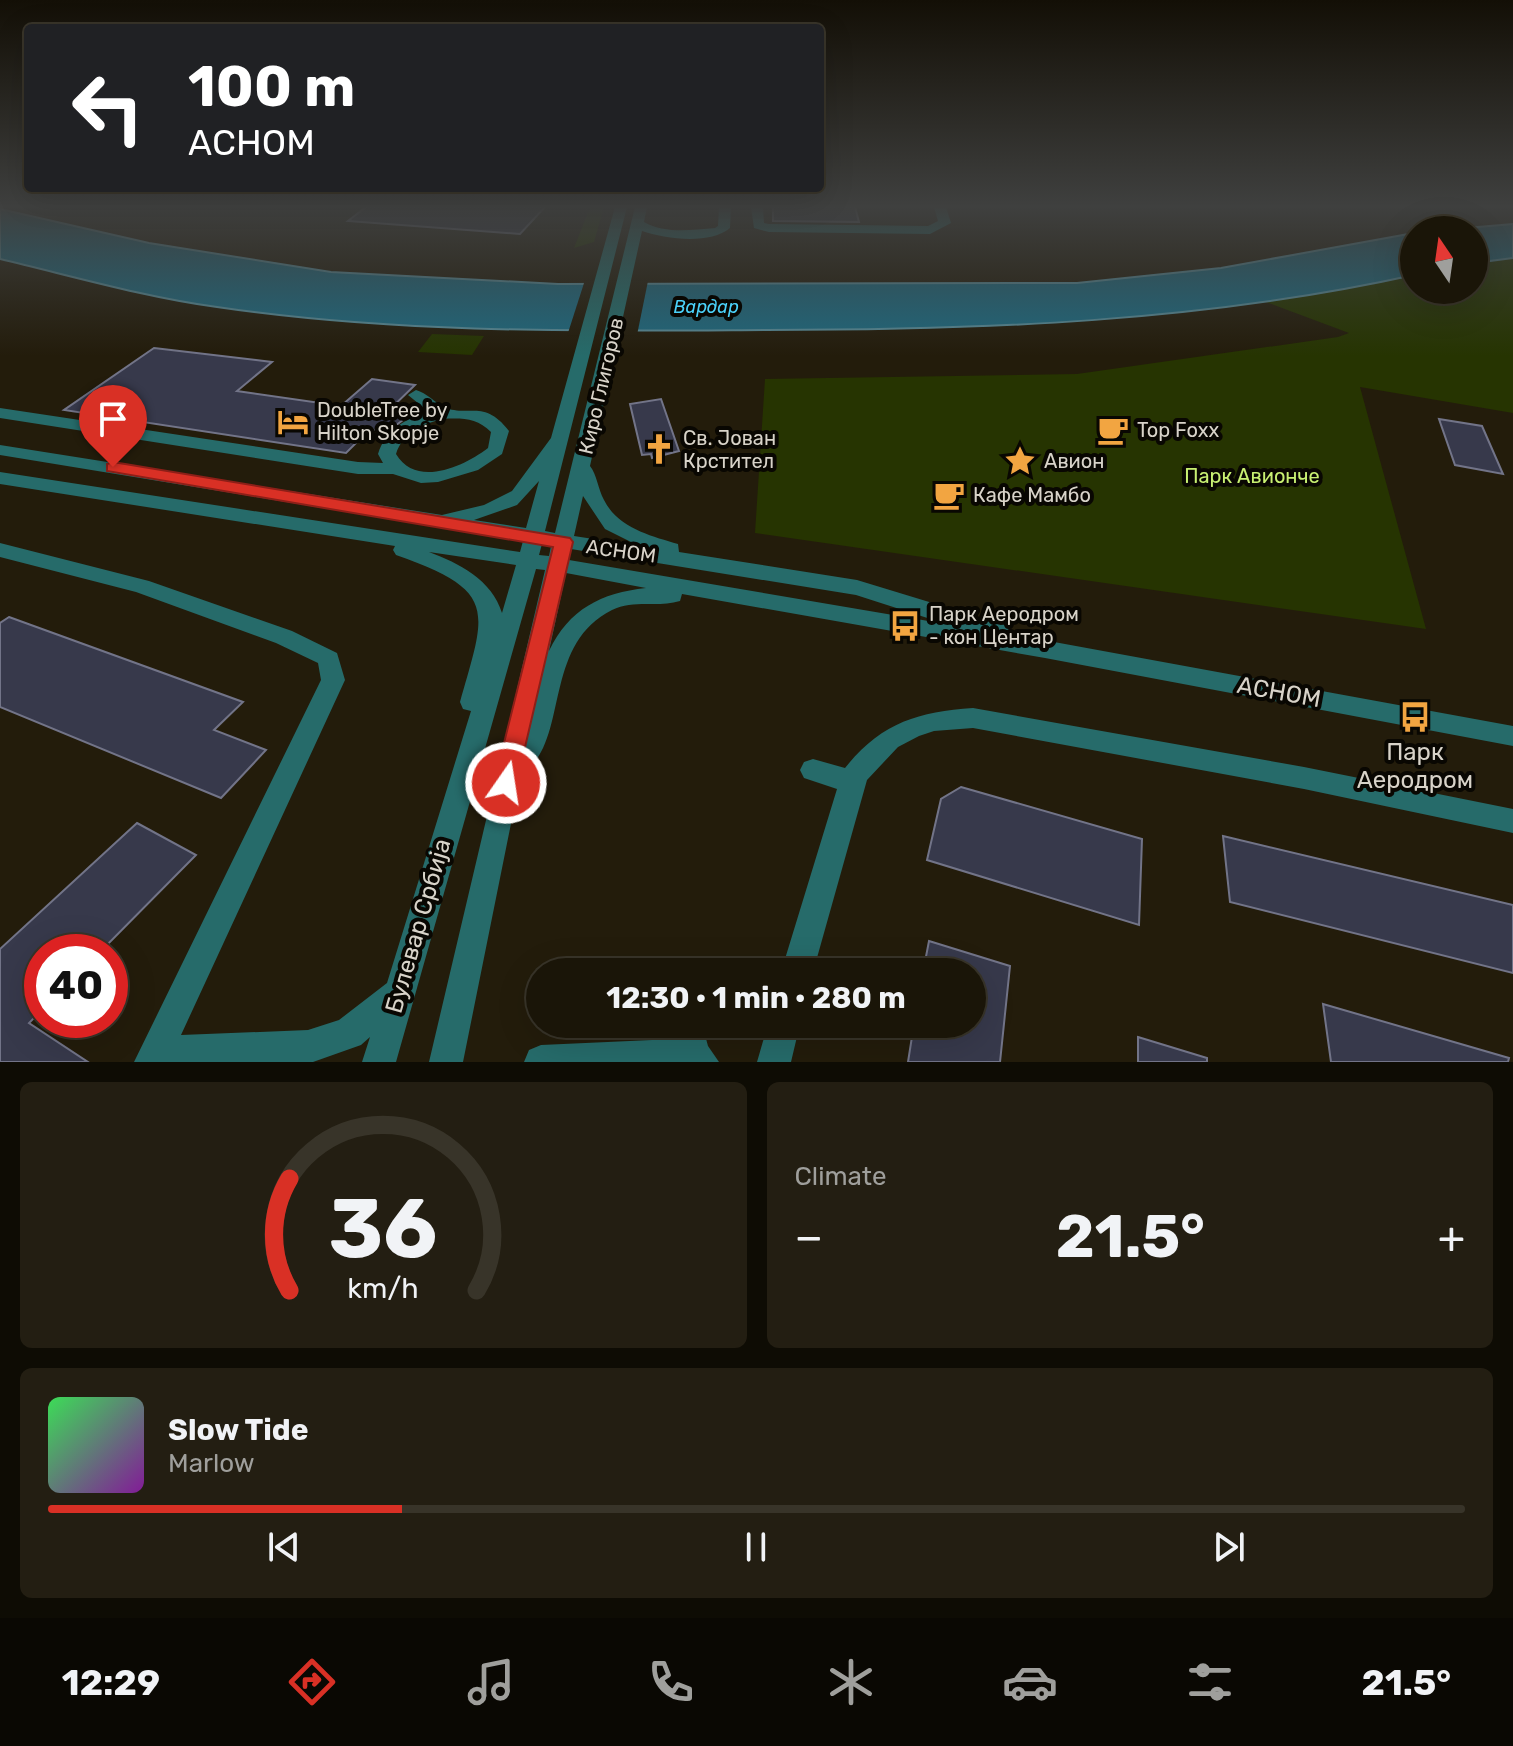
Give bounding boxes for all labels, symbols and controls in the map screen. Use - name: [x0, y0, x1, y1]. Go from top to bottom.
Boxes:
- text: 100 m: [188, 54, 355, 120]
- icon: left: [56, 56, 160, 160]
- text: АСНОМ: [188, 121, 315, 164]
- north arrow: [1400, 216, 1488, 304]
- map controls: [1400, 216, 1488, 304]
- water label: Вардар: [673, 296, 739, 318]
- street label: Киро Глигоров: [574, 315, 628, 457]
- pin: [79, 385, 147, 467]
- icon: arrive: [91, 397, 135, 441]
- place label: DoubleTree by Hilton Skopje: [317, 398, 448, 445]
- hotel icon: DoubleTree by Hilton Skopje: [276, 405, 310, 439]
- cafe icon: Top Foxx: [1096, 413, 1130, 447]
- place label: Top Foxx: [1137, 418, 1219, 442]
- place label: Св. Јован Крстител: [683, 426, 776, 473]
- church icon: Св. Јован Крстител: [642, 432, 676, 466]
- place icon: Авион: [1003, 444, 1037, 478]
- place label: Авион: [1044, 449, 1104, 473]
- park label: Парк Авионче: [1184, 464, 1320, 488]
- cafe icon: Кафе Мамбо: [932, 478, 966, 512]
- place label: Кафе Мамбо: [973, 483, 1091, 507]
- street label: АСНОМ: [584, 534, 658, 568]
- place label: Парк Аеродром - кон Центар: [929, 602, 1079, 649]
- bus stop icon: Парк Аеродром - кон Центар: [888, 609, 922, 643]
- street label: АСНОМ: [1235, 671, 1323, 713]
- bus stop icon: Парк Аеродром: [1398, 700, 1432, 734]
- place label: Парк Аеродром: [1357, 738, 1473, 794]
- position arrow: [464, 741, 548, 825]
- street label: Булевар Србија: [380, 836, 456, 1016]
- speed limit sign: 40: [24, 934, 128, 1038]
- text: 12:30 · 1 min · 280 m: [606, 980, 906, 1016]
- text: Climate: [795, 1161, 887, 1192]
- text: 36: [329, 1179, 438, 1278]
- text: 21.5°: [1056, 1201, 1205, 1272]
- text: −: [795, 1211, 823, 1263]
- text: +: [1438, 1211, 1465, 1263]
- text: km/h: [348, 1271, 419, 1305]
- text: Slow Tide: [168, 1412, 308, 1448]
- text: Marlow: [168, 1448, 255, 1479]
- icon: previous: [262, 1525, 306, 1569]
- icon: pause: [734, 1525, 778, 1569]
- icon: next: [1207, 1525, 1251, 1569]
- icon: directions: [284, 1654, 340, 1710]
- icon: music: [463, 1654, 519, 1710]
- icon: phone: [643, 1654, 699, 1710]
- icon: climate: [823, 1654, 879, 1710]
- icon: car: [1002, 1654, 1058, 1710]
- icon: filters: [1182, 1654, 1238, 1710]
- text: 12:29: [62, 1661, 160, 1704]
- text: 21.5°: [1362, 1661, 1451, 1704]

